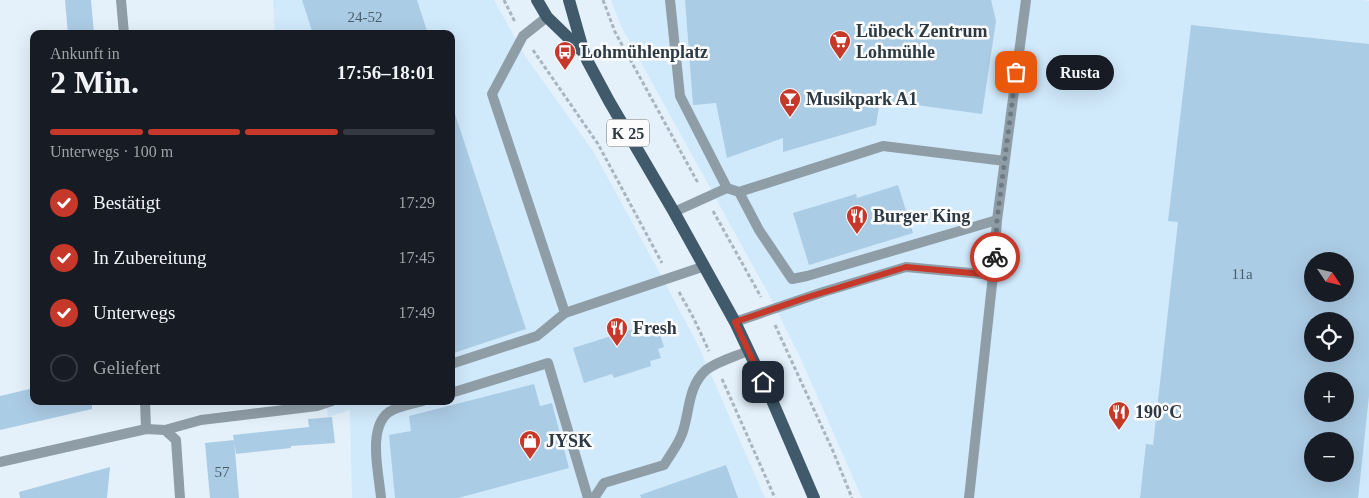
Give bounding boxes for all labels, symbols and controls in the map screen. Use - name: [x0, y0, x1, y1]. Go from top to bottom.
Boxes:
- house number: 24-52: [348, 9, 383, 25]
- place label: Lübeck Zentrum Lohmühle: [856, 21, 988, 62]
- supermarket icon: Lübeck Zentrum Lohmühle: [828, 29, 852, 60]
- bus stop icon: Lohmühlenplatz: [553, 40, 577, 71]
- place label: Lohmühlenplatz: [581, 42, 708, 62]
- text: Ankunft in: [50, 45, 120, 62]
- pin: [995, 51, 1037, 93]
- callout: Rusta: [1046, 54, 1114, 90]
- icon: bag: [1002, 58, 1030, 86]
- text: 17:56–18:01: [337, 62, 435, 83]
- text: 2 Min.: [50, 64, 139, 100]
- text: Rusta: [1060, 64, 1100, 81]
- bar icon: Musikpark A1: [778, 87, 802, 118]
- place label: Musikpark A1: [806, 89, 918, 109]
- road number: K 25: [607, 120, 649, 146]
- text: Unterwegs · 100 m: [50, 143, 173, 160]
- icon: check: [50, 189, 78, 217]
- text: Bestätigt: [93, 192, 161, 213]
- text: 17:29: [399, 194, 435, 211]
- restaurant icon: Burger King: [845, 204, 869, 235]
- place label: Burger King: [873, 206, 970, 226]
- courier: [970, 232, 1020, 282]
- icon: bike: [981, 243, 1009, 271]
- icon: check: [50, 244, 78, 272]
- text: In Zubereitung: [93, 247, 206, 268]
- text: 17:45: [399, 249, 435, 266]
- north arrow: [1304, 252, 1354, 302]
- map controls: [1304, 252, 1354, 482]
- house number: 11a: [1231, 266, 1253, 282]
- icon: check: [50, 299, 78, 327]
- text: Unterwegs: [93, 302, 175, 323]
- text: 17:49: [399, 304, 435, 321]
- button: locate: [1304, 312, 1354, 362]
- restaurant icon: Fresh: [605, 316, 629, 347]
- place label: Fresh: [633, 318, 677, 338]
- text: Geliefert: [93, 357, 161, 378]
- pin: [742, 361, 784, 403]
- icon: home: [749, 368, 777, 396]
- button: +: [1304, 372, 1354, 422]
- restaurant icon: 190°C: [1107, 400, 1131, 431]
- place label: 190°C: [1135, 402, 1182, 422]
- shop icon: JYSK: [518, 429, 542, 460]
- place label: JYSK: [546, 431, 592, 451]
- button: −: [1304, 432, 1354, 482]
- house number: 57: [215, 464, 230, 480]

